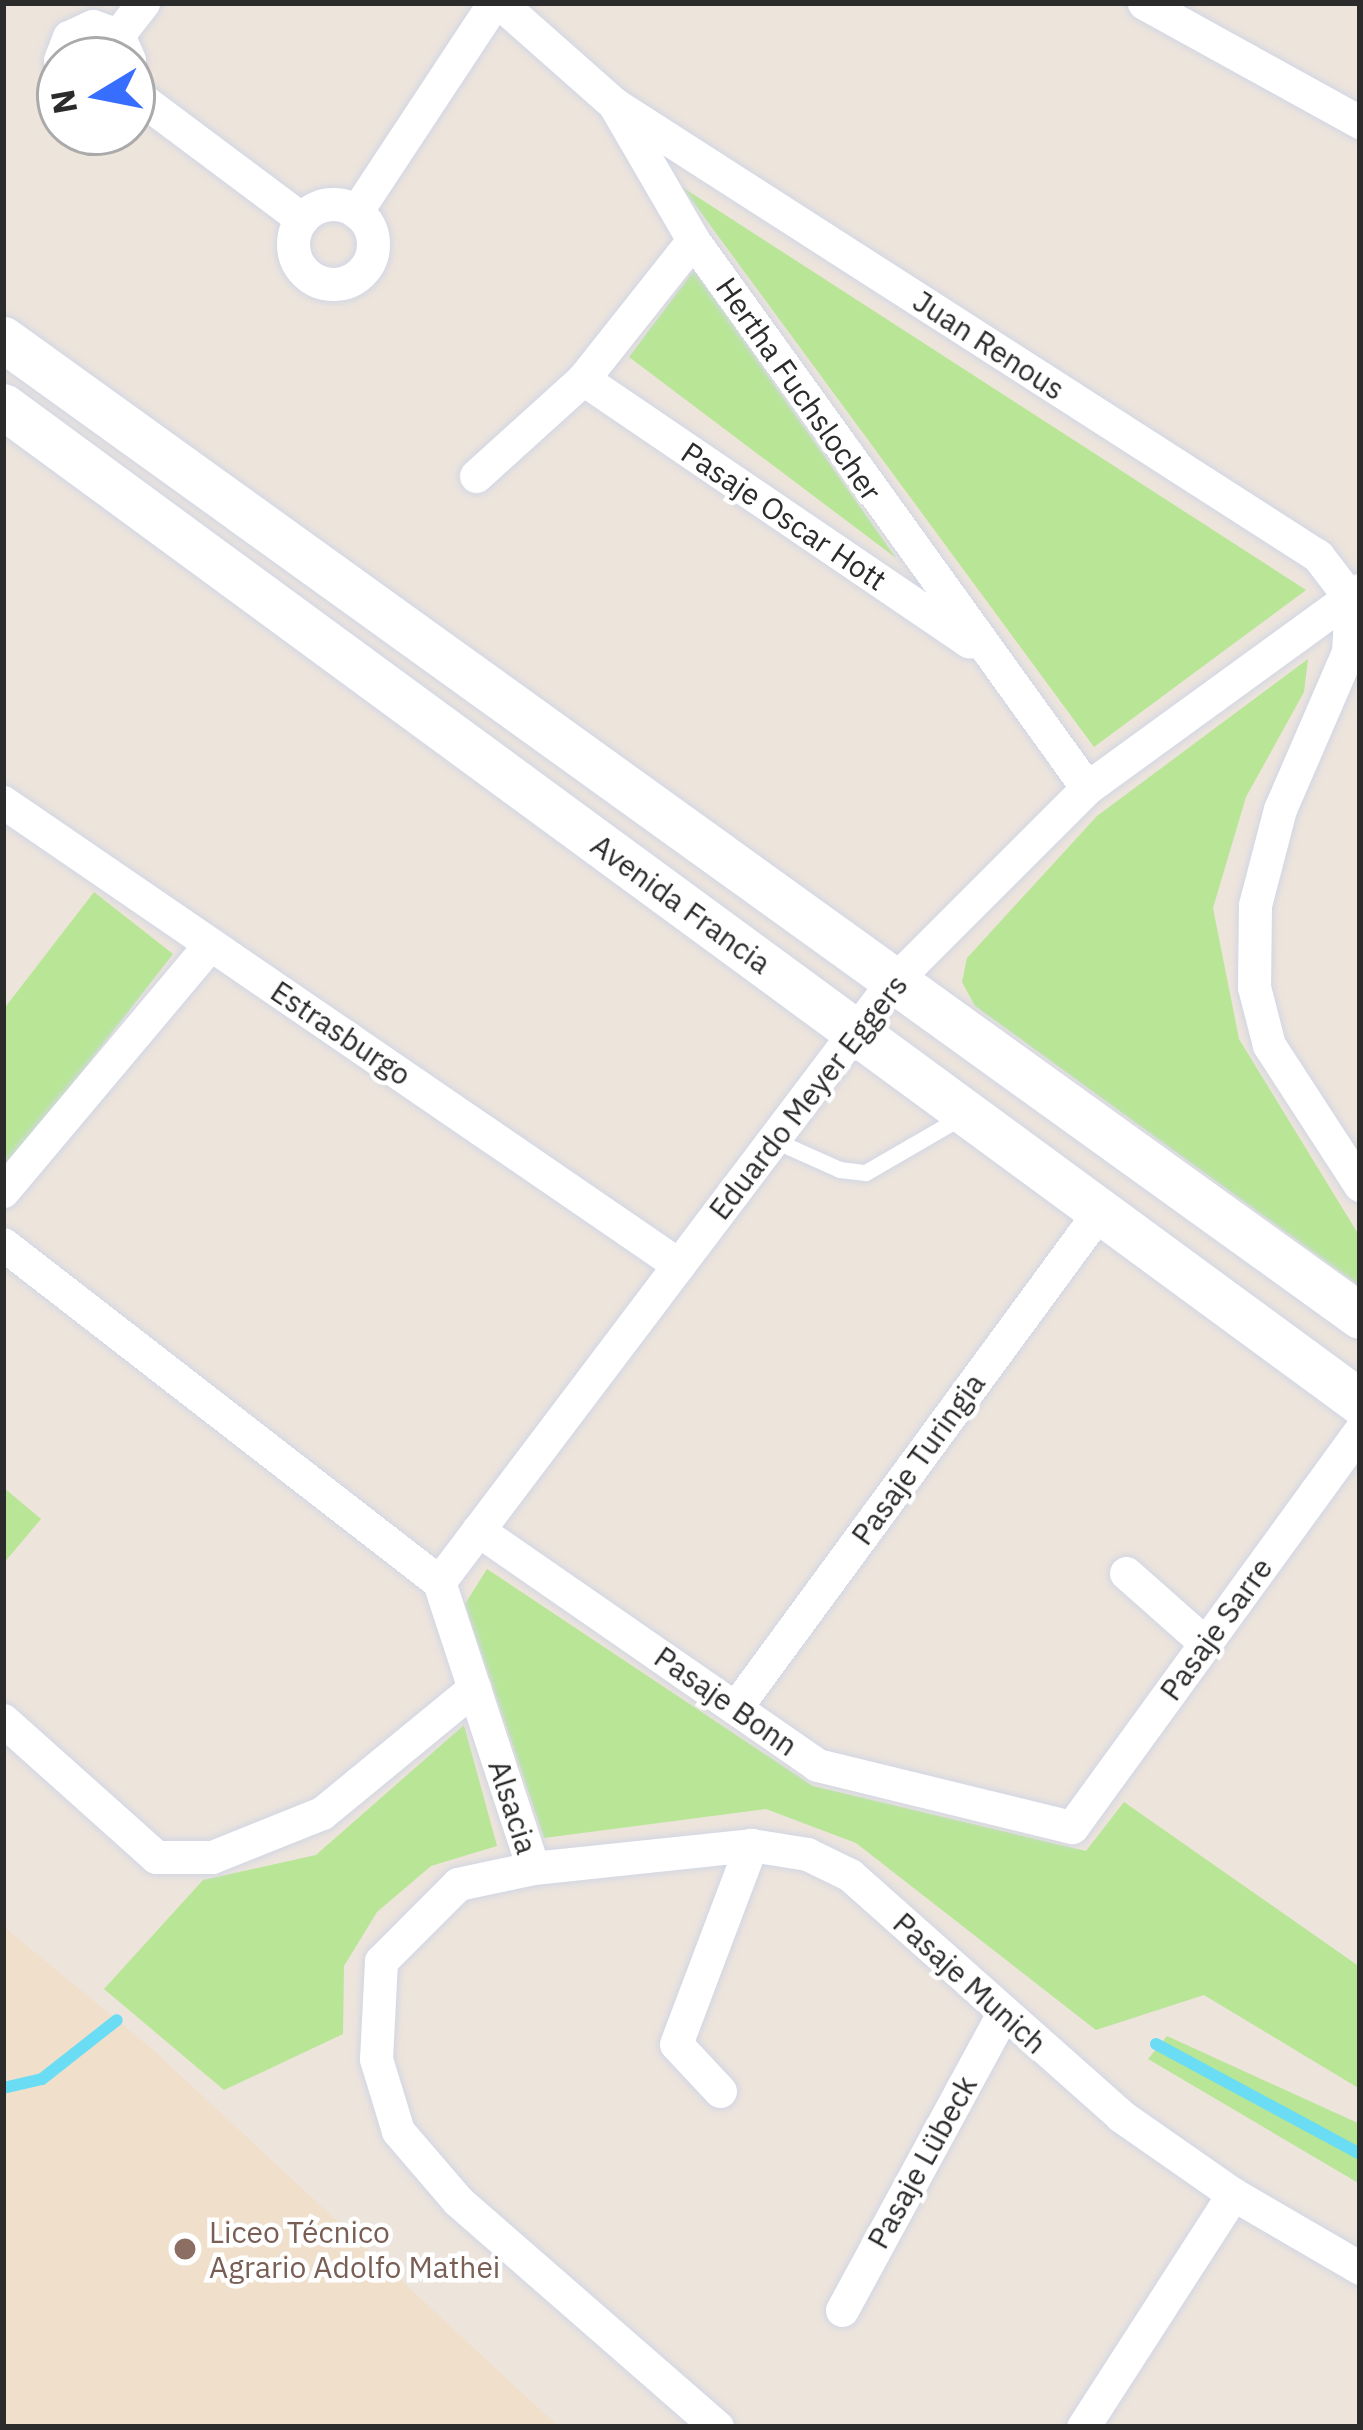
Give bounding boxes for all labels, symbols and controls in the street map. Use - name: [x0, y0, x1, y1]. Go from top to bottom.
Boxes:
- north arrow: [36, 36, 156, 156]
- text: N: [40, 86, 86, 117]
- street label: Hertha Fuchslocher: [709, 271, 889, 507]
- street label: Juan Renous: [907, 283, 1071, 407]
- street label: Pasaje Oscar Hott: [675, 434, 893, 598]
- street label: Avenida Francia: [584, 827, 778, 981]
- street label: Eduardo Meyer Eggers: [701, 967, 915, 1227]
- street label: Estrasburgo: [264, 973, 418, 1093]
- street label: Pasaje Turingia: [844, 1366, 992, 1552]
- street label: Pasaje Sarre: [1152, 1551, 1280, 1707]
- street label: Pasaje Bonn: [648, 1639, 804, 1763]
- street label: Alsacia: [481, 1755, 545, 1859]
- street label: Pasaje Munich: [886, 1905, 1054, 2061]
- street label: Pasaje Lübeck: [860, 2069, 984, 2255]
- place label: Liceo Técnico Agrario Adolfo Mathei: [209, 2214, 500, 2284]
- marker: Liceo Técnico Agrario Adolfo Mathei: [172, 2236, 198, 2262]

